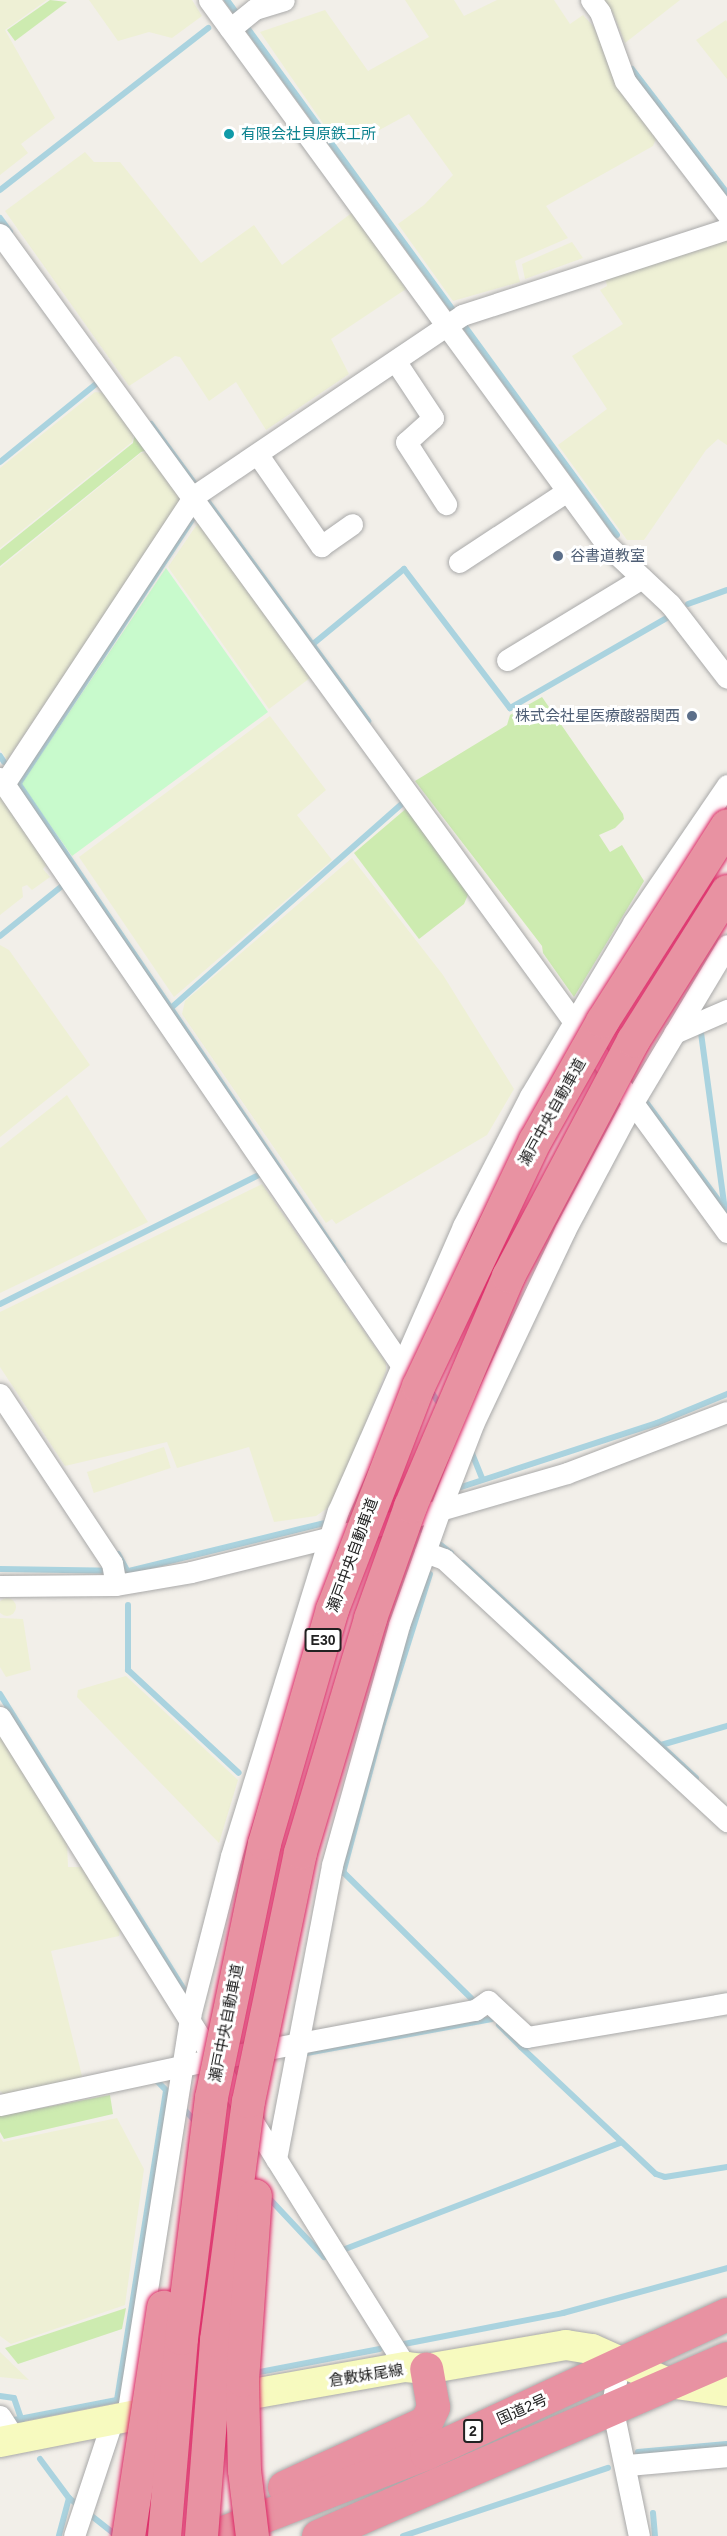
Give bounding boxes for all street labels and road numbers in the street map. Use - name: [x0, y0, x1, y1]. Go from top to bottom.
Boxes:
- street label: 瀬戸中央自動車道: [515, 1055, 589, 1169]
- street label: 瀬戸中央自動車道: [323, 1496, 381, 1614]
- road number: E30: [304, 1629, 342, 1651]
- street label: 瀬戸中央自動車道: [206, 1962, 246, 2084]
- street label: 倉敷妹尾線: [328, 2360, 404, 2390]
- street label: 国道2号: [494, 2390, 550, 2428]
- road number: 2: [462, 2420, 484, 2442]

